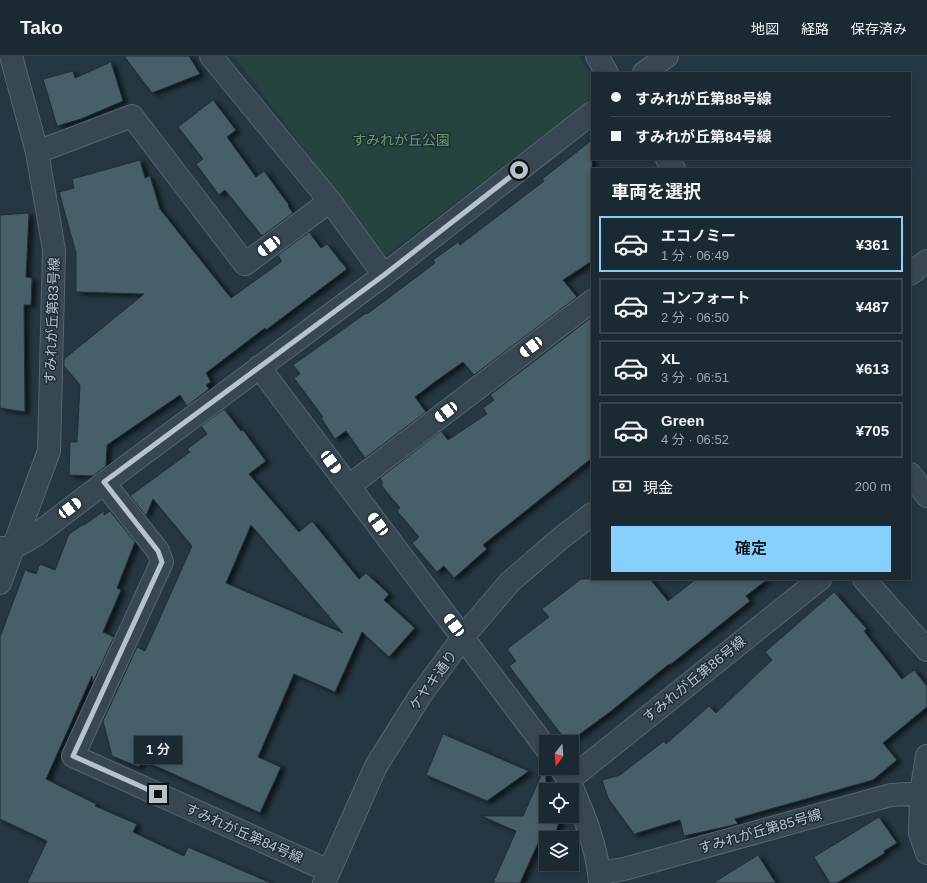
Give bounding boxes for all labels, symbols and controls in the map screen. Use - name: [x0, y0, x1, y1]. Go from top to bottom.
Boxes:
- text: Tako: [20, 17, 63, 38]
- text: 地図: [751, 21, 779, 37]
- text: 経路: [801, 21, 829, 37]
- text: 保存済み: [851, 21, 907, 37]
- text: すみれが丘第88号線: [635, 90, 772, 107]
- text: すみれが丘第84号線: [635, 128, 772, 145]
- park label: すみれが丘公園: [352, 132, 450, 148]
- route start: [510, 161, 528, 179]
- text: 車両を選択: [611, 182, 701, 202]
- icon: car: [613, 226, 649, 262]
- text: エコノミー: [661, 227, 736, 244]
- car: [256, 234, 282, 258]
- text: ¥361: [856, 236, 889, 253]
- text: 1 分 · 06:49: [661, 248, 729, 263]
- street label: すみれが丘第83号線: [42, 257, 62, 385]
- icon: car: [613, 288, 649, 324]
- text: コンフォート: [661, 289, 751, 306]
- text: ¥487: [856, 298, 889, 315]
- text: 2 分 · 06:50: [661, 310, 729, 325]
- car: [518, 335, 544, 359]
- icon: car: [613, 350, 649, 386]
- text: XL: [661, 350, 680, 367]
- text: ¥613: [856, 360, 889, 377]
- text: 3 分 · 06:51: [661, 370, 729, 385]
- car: [433, 400, 459, 424]
- icon: car: [613, 412, 649, 448]
- text: Green: [661, 412, 704, 429]
- text: ¥705: [856, 422, 889, 439]
- text: 4 分 · 06:52: [661, 432, 729, 447]
- car: [319, 449, 343, 475]
- icon: cash: [611, 475, 633, 497]
- text: 現金: [643, 479, 673, 496]
- text: 200 m: [855, 479, 891, 494]
- car: [57, 496, 83, 520]
- car: [366, 511, 390, 537]
- button: 確定: [611, 526, 891, 572]
- car: [442, 612, 466, 638]
- street label: すみれが丘第86号線: [639, 633, 749, 725]
- street label: ケヤキ通り: [406, 647, 460, 713]
- north arrow: [539, 735, 579, 775]
- map controls: [539, 735, 579, 871]
- callout: 1 分: [134, 736, 182, 764]
- text: 1 分: [146, 742, 170, 757]
- button: locate: [539, 783, 579, 823]
- route end: [149, 785, 167, 803]
- street label: すみれが丘第84号線: [182, 800, 306, 866]
- street label: すみれが丘第85号線: [696, 806, 824, 856]
- button: layers: [539, 831, 579, 871]

